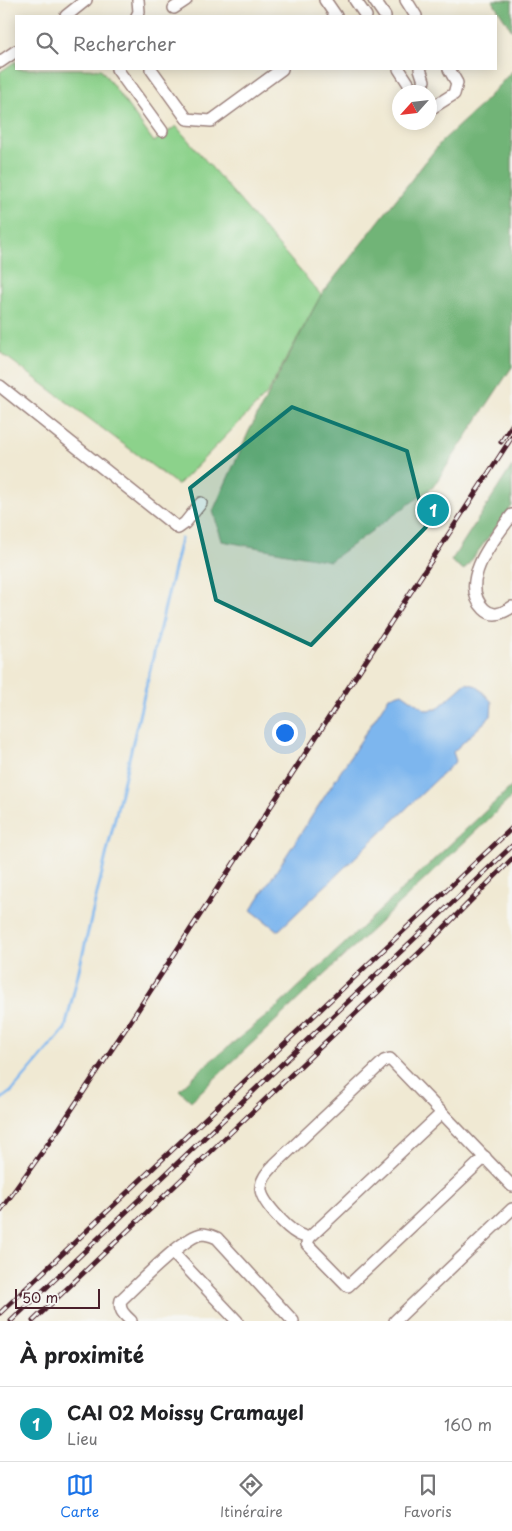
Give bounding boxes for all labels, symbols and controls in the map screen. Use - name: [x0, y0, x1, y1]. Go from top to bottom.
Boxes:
- search box: [15, 15, 497, 70]
- icon: search: [33, 29, 61, 57]
- text: Rechercher: [73, 29, 176, 57]
- north arrow: [392, 85, 437, 130]
- pin: 1: [417, 491, 449, 529]
- your location: [272, 720, 298, 746]
- scale bar: [15, 1286, 100, 1309]
- text: 50 m: [22, 1287, 58, 1308]
- text: À proximité: [20, 1338, 144, 1370]
- text: CAI 02 Moissy Cramayel: [67, 1398, 304, 1426]
- text: 1: [32, 1412, 40, 1436]
- text: 160 m: [444, 1412, 492, 1436]
- text: Lieu: [67, 1426, 98, 1450]
- tab: Carte: [60, 1471, 99, 1522]
- tab: Itinéraire: [220, 1471, 283, 1522]
- tab: Favoris: [404, 1471, 452, 1522]

